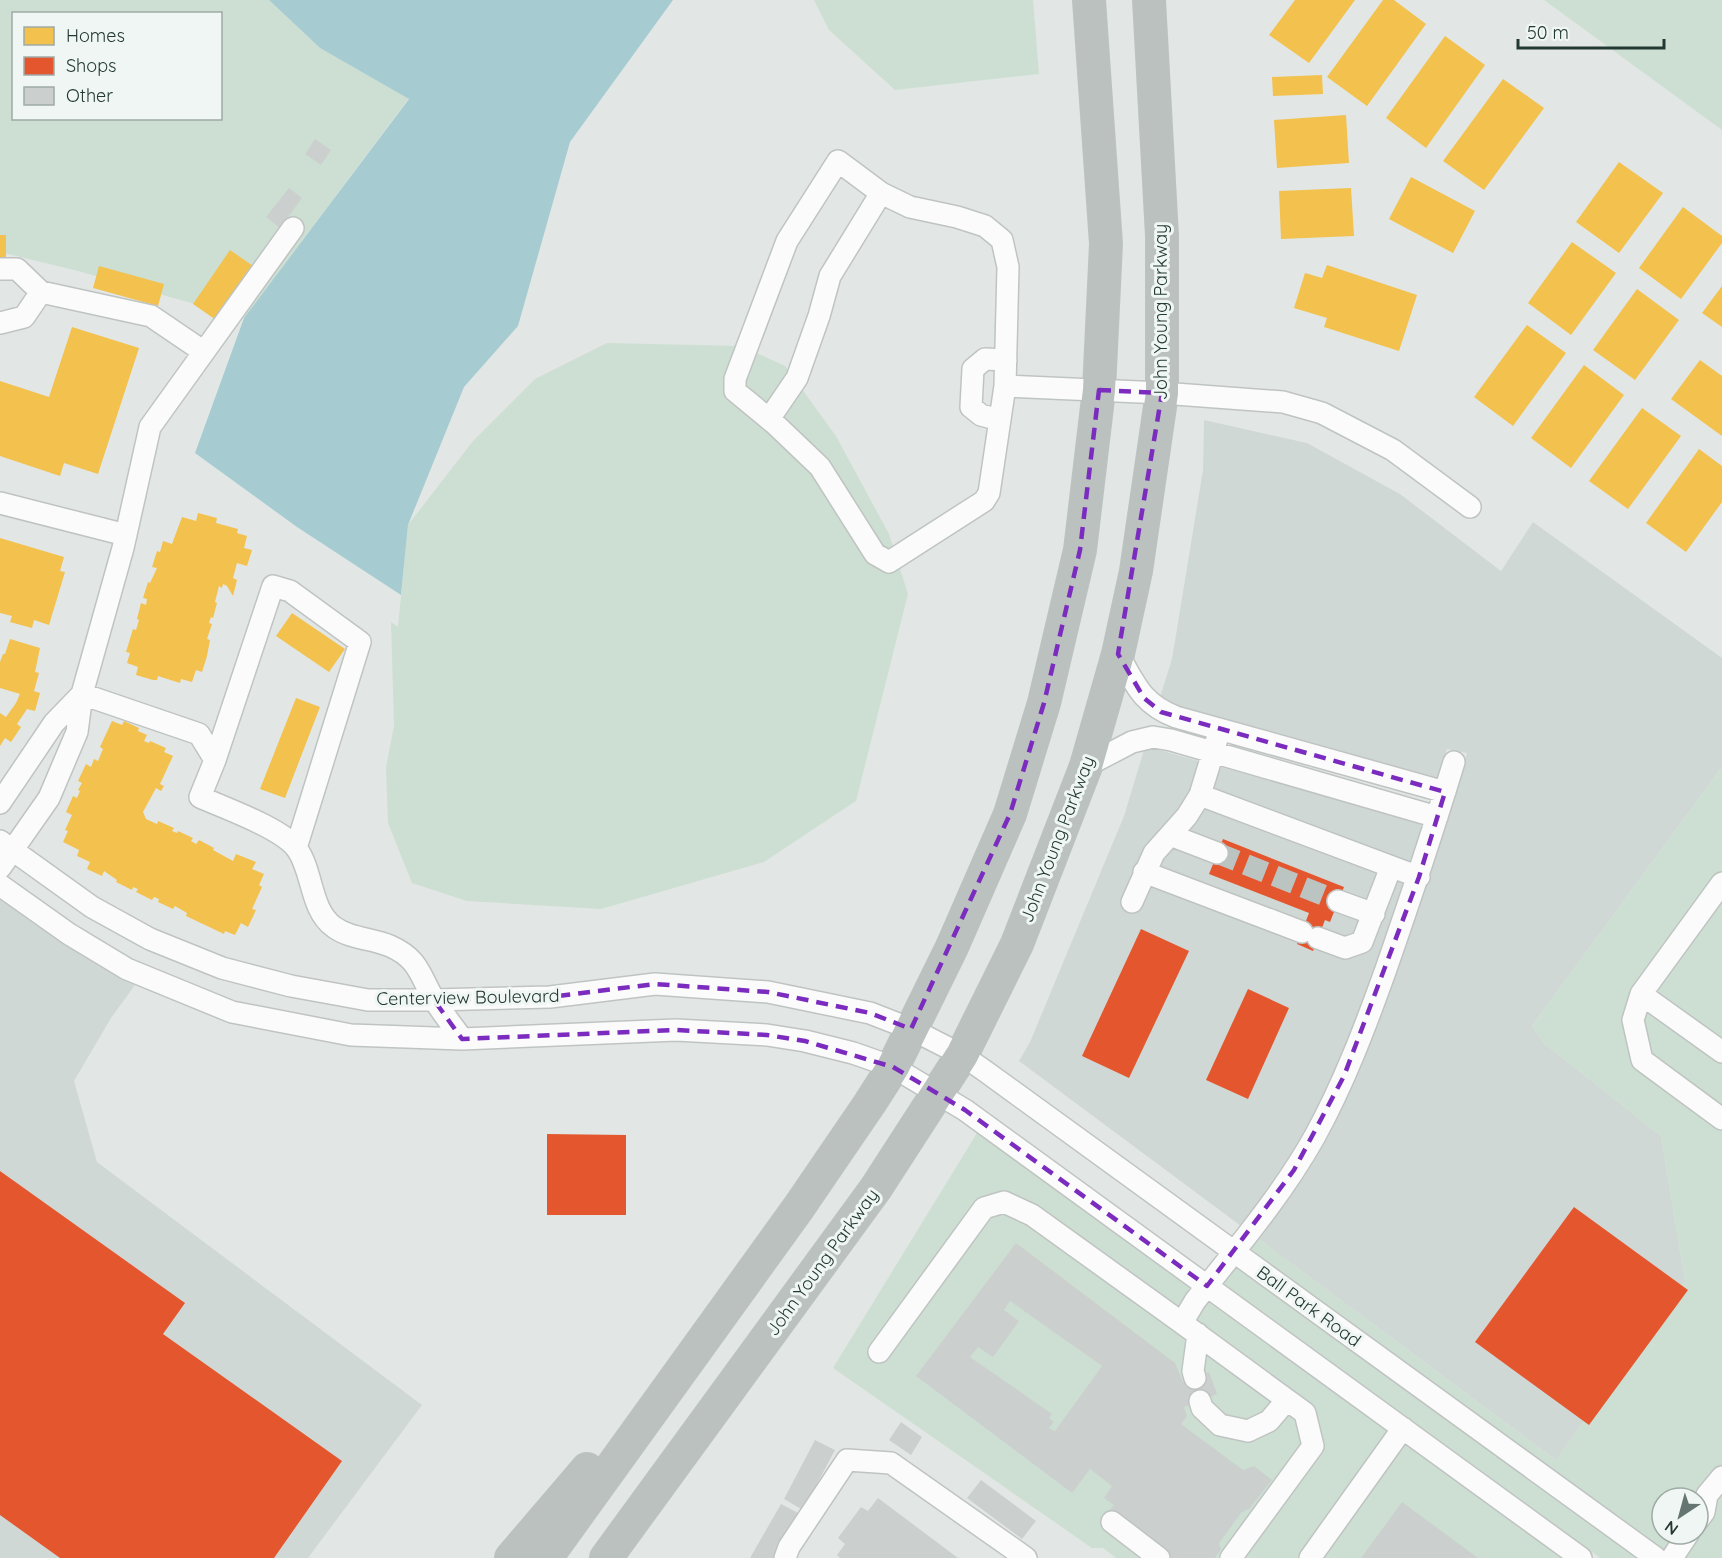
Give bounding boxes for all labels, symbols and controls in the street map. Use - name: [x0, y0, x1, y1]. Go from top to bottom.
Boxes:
- legend: [12, 12, 222, 120]
- scale bar: [1518, 12, 1664, 50]
- text: 50 m: [1527, 21, 1569, 44]
- text: Homes: [66, 24, 125, 47]
- text: Shops: [66, 54, 117, 77]
- text: Other: [66, 84, 113, 107]
- street label: John Young Parkway: [1149, 224, 1172, 400]
- street label: John Young Parkway: [1015, 752, 1099, 926]
- street label: Centerview Boulevard: [376, 984, 560, 1010]
- street label: John Young Parkway: [761, 1184, 883, 1340]
- street label: Ball Park Road: [1252, 1260, 1366, 1352]
- north arrow: [1650, 1486, 1710, 1546]
- text: N: [1661, 1517, 1682, 1540]

